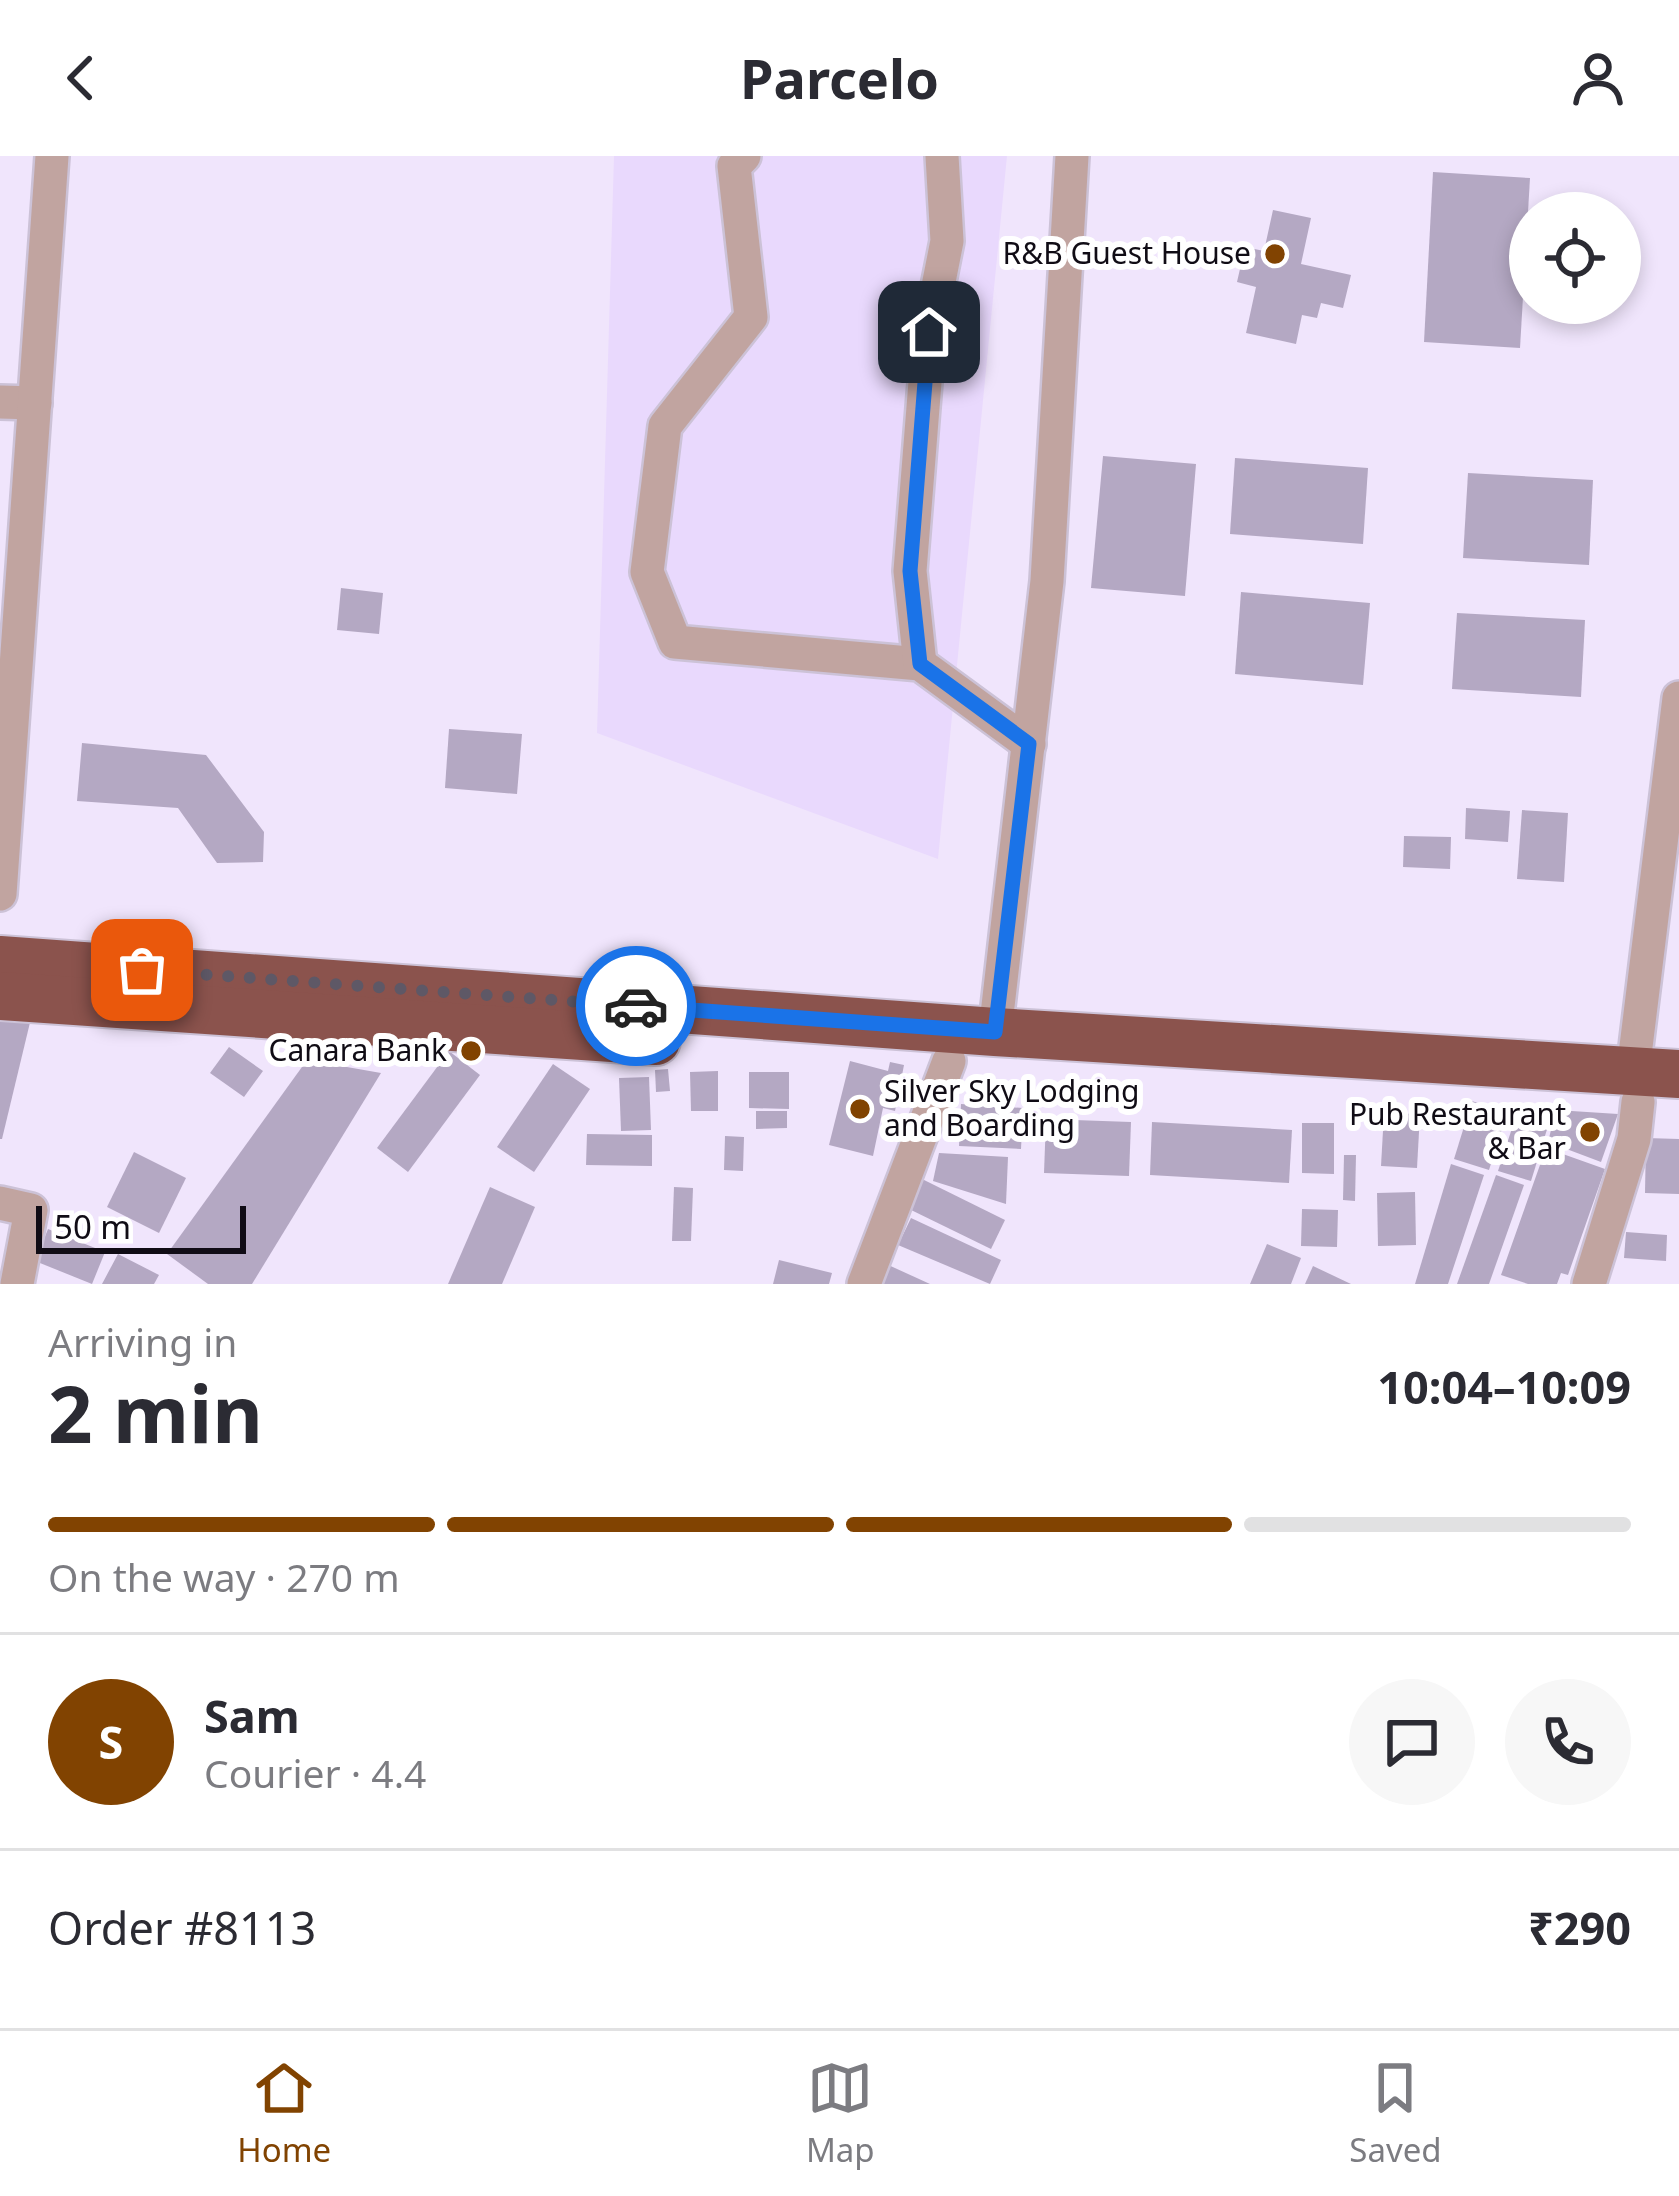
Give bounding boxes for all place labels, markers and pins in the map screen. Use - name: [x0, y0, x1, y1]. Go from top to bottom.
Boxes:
- place label: R&B Guest House: [1003, 232, 1251, 273]
- marker: R&B Guest House: [1262, 241, 1288, 267]
- pin: [878, 281, 980, 383]
- pin: [91, 919, 193, 1021]
- place label: Canara Bank: [269, 1029, 447, 1070]
- marker: Canara Bank: [458, 1038, 484, 1064]
- place label: Silver Sky Lodging and Boarding: [884, 1070, 1139, 1145]
- place label: Pub Restaurant & Bar: [1349, 1093, 1566, 1168]
- marker: Silver Sky Lodging and Boarding: [847, 1096, 873, 1122]
- marker: Pub Restaurant & Bar: [1577, 1119, 1603, 1145]

